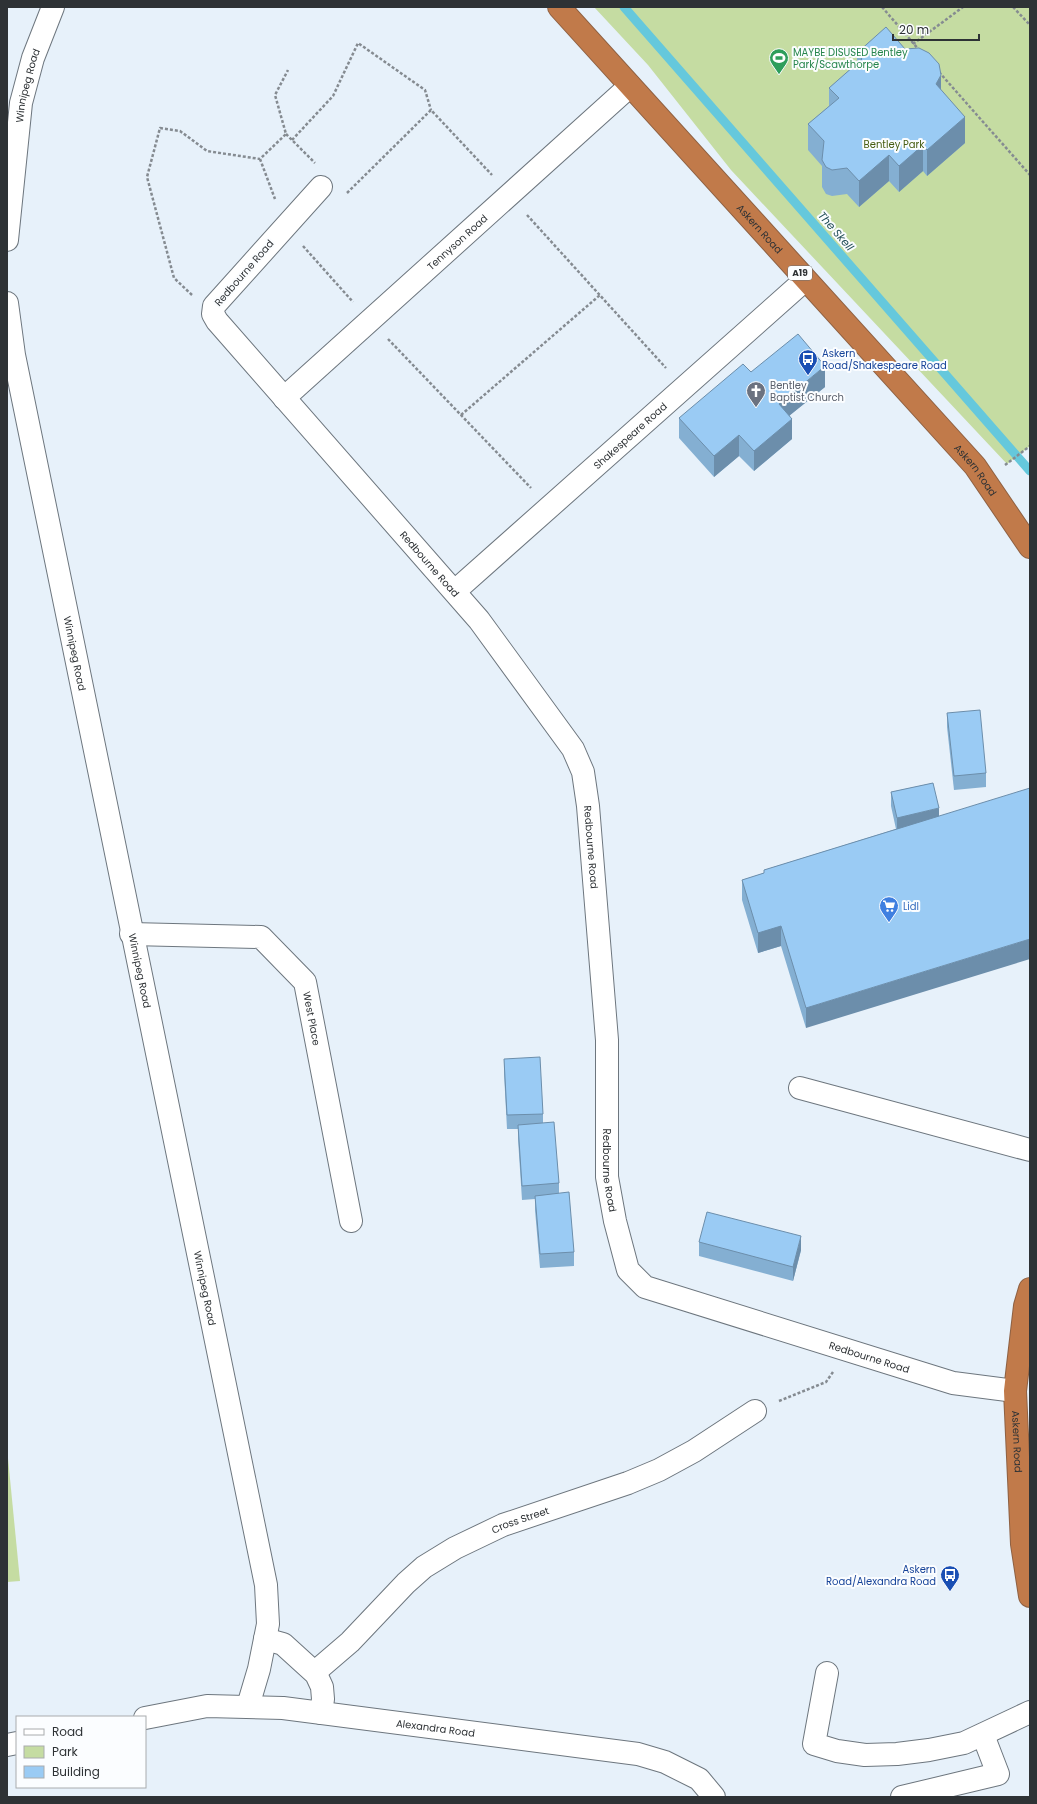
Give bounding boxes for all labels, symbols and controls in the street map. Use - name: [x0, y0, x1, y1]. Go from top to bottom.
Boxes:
- scale bar: [893, 16, 979, 42]
- text: 20 m: [899, 21, 929, 38]
- place label: MAYBE DISUSED Bentley Park/Scawthorpe: [793, 45, 908, 72]
- street label: Winnipeg Road: [12, 46, 44, 123]
- sports icon: MAYBE DISUSED Bentley Park/Scawthorpe: [768, 47, 790, 75]
- park label: Bentley Park: [864, 137, 925, 152]
- street label: Askern Road: [733, 200, 786, 257]
- water label: The Skell: [814, 208, 858, 254]
- street label: Tennyson Road: [423, 211, 491, 273]
- street label: Redbourne Road: [211, 237, 277, 309]
- road number: A19: [788, 266, 812, 280]
- place label: Askern Road/Shakespeare Road: [822, 346, 947, 373]
- bus stop icon: Askern Road/Shakespeare Road: [797, 348, 819, 376]
- place label: Bentley Baptist Church: [770, 378, 844, 405]
- church icon: Bentley Baptist Church: [745, 380, 767, 408]
- street label: Shakespeare Road: [590, 399, 670, 472]
- street label: Askern Road: [951, 441, 1001, 499]
- street label: Redbourne Road: [397, 527, 463, 600]
- street label: Winnipeg Road: [60, 615, 90, 692]
- street label: Redbourne Road: [580, 805, 602, 889]
- supermarket icon: Lidl: [878, 895, 900, 923]
- place label: Lidl: [903, 899, 919, 914]
- street label: Winnipeg Road: [125, 932, 155, 1009]
- street label: West Place: [299, 990, 325, 1047]
- street label: Redbourne Road: [600, 1129, 621, 1213]
- street label: Winnipeg Road: [190, 1249, 220, 1327]
- street label: Redbourne Road: [827, 1337, 912, 1377]
- street label: Askern Road: [1008, 1410, 1026, 1473]
- street label: Cross Street: [489, 1502, 551, 1537]
- place label: Askern Road/Alexandra Road: [826, 1562, 936, 1589]
- bus stop icon: Askern Road/Alexandra Road: [939, 1564, 961, 1592]
- street label: Alexandra Road: [395, 1715, 476, 1740]
- legend: [16, 1716, 146, 1788]
- text: Road: [52, 1723, 83, 1740]
- text: Park: [52, 1743, 79, 1760]
- text: Building: [52, 1763, 100, 1780]

